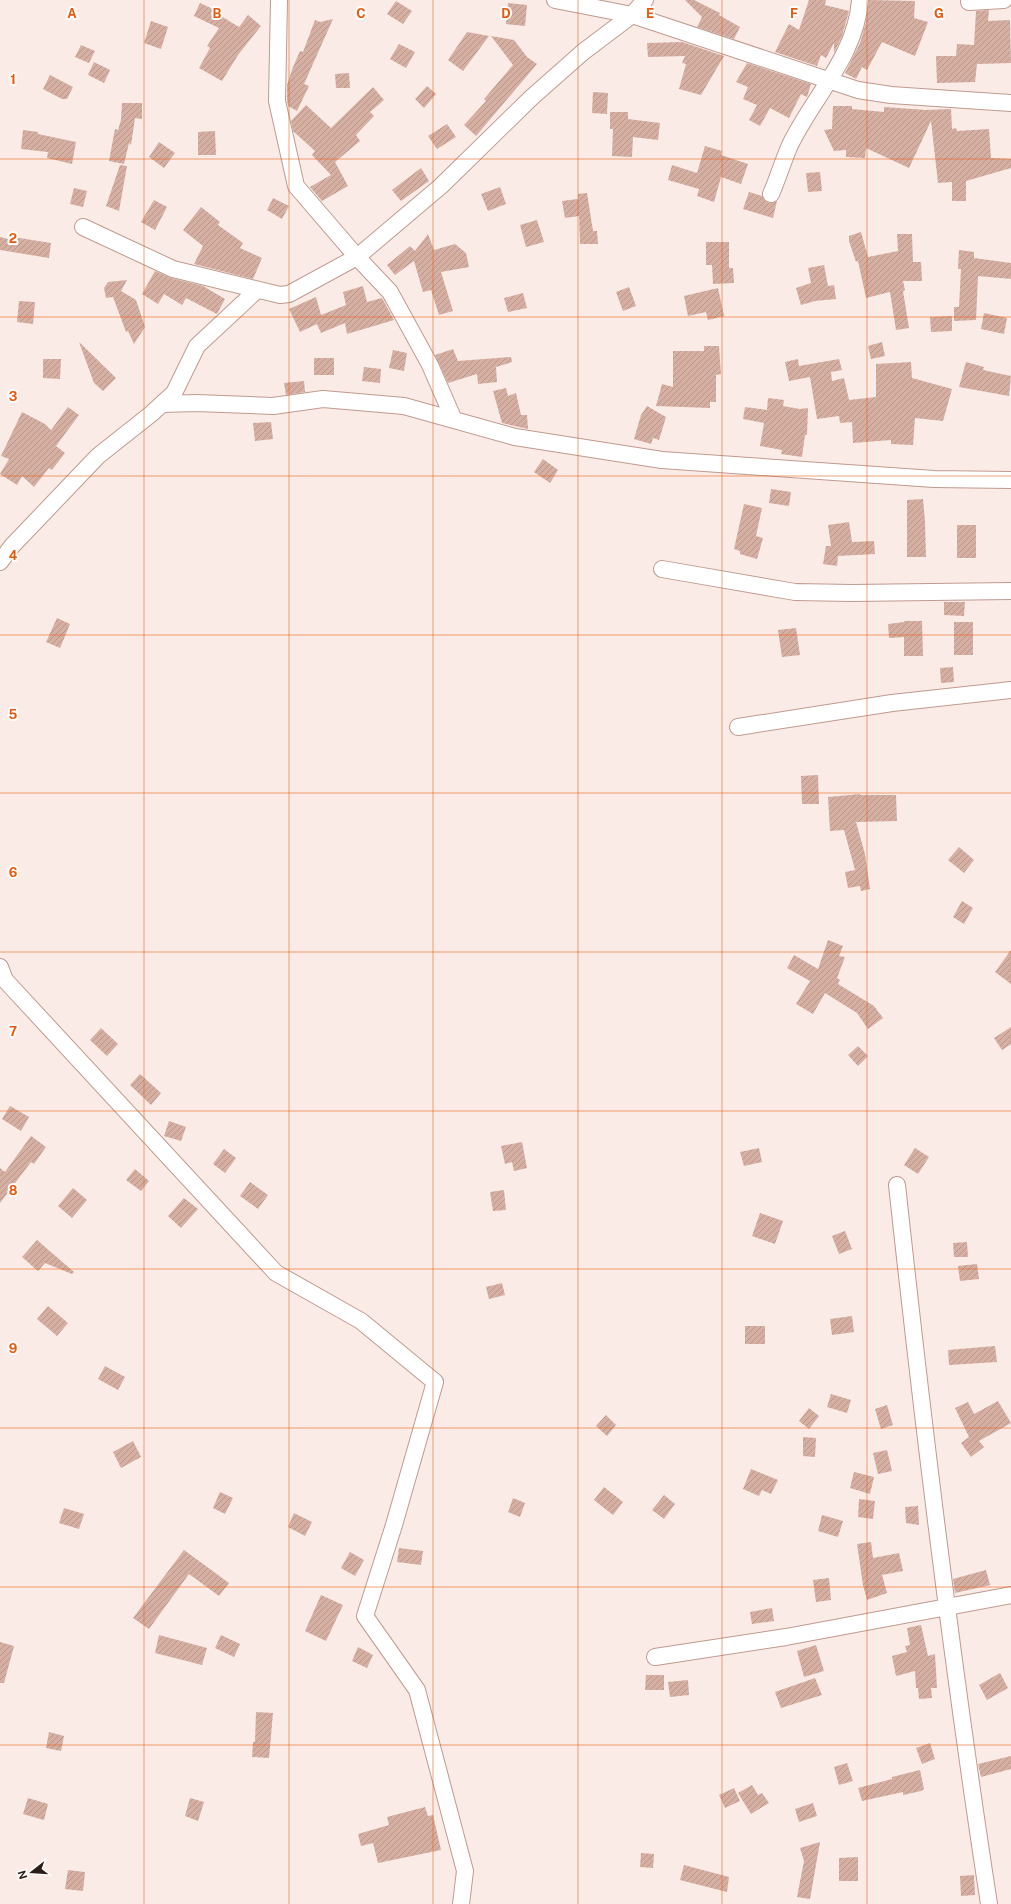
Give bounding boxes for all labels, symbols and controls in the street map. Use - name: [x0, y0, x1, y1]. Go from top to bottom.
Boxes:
- text: A: [67, 6, 77, 21]
- text: B: [213, 6, 222, 21]
- text: C: [356, 6, 366, 21]
- text: D: [501, 6, 511, 21]
- text: E: [646, 6, 654, 21]
- text: F: [790, 6, 798, 21]
- text: G: [934, 6, 944, 21]
- text: 1: [10, 72, 16, 87]
- text: 2: [9, 231, 17, 246]
- text: 3: [9, 389, 18, 404]
- text: 4: [9, 548, 18, 563]
- text: 5: [9, 707, 18, 722]
- text: 6: [9, 865, 18, 880]
- text: 7: [9, 1024, 17, 1039]
- text: 8: [9, 1183, 18, 1198]
- text: 9: [9, 1341, 17, 1356]
- north arrow: [12, 1852, 52, 1892]
- text: N: [15, 1869, 29, 1881]

